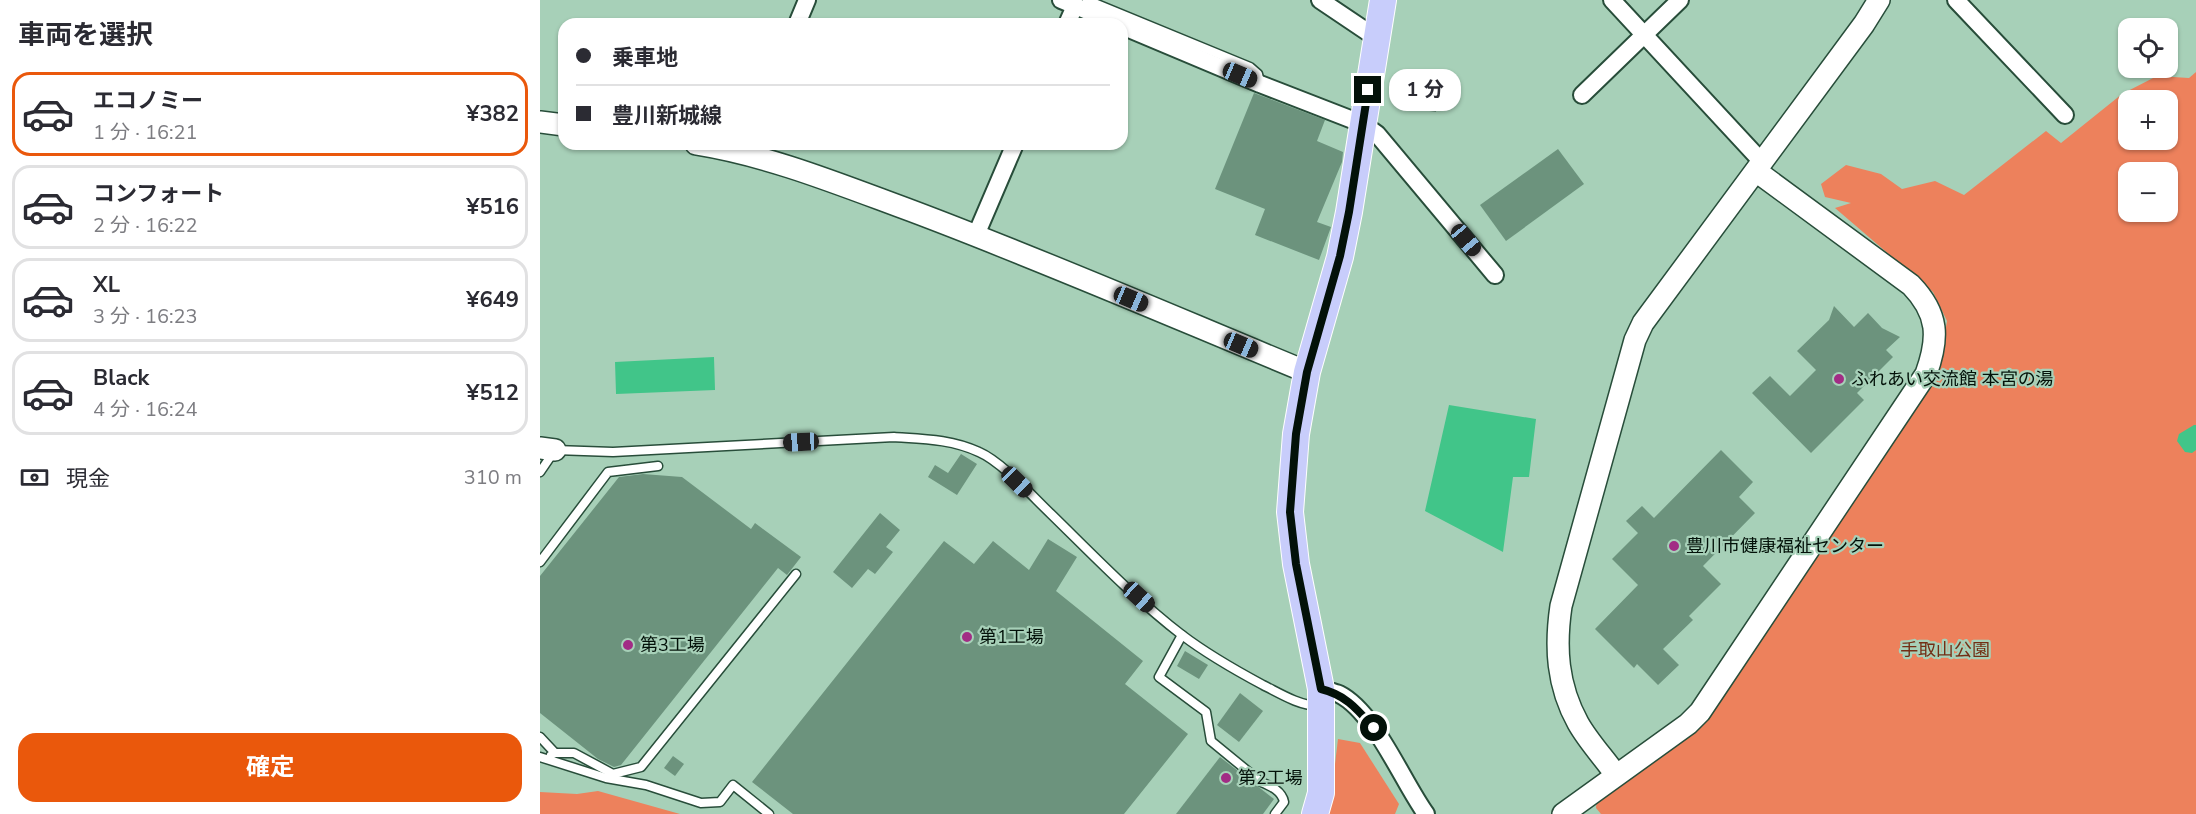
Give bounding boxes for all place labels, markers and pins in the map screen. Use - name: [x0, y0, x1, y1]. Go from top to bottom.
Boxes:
- place label: ふれあい交流館 本宮の湯: [1851, 367, 2054, 391]
- marker: ふれあい交流館 本宮の湯: [1832, 372, 1846, 386]
- place label: 豊川市健康福祉センター: [1686, 534, 1884, 558]
- marker: 豊川市健康福祉センター: [1667, 539, 1681, 553]
- place label: 第1工場: [979, 625, 1044, 649]
- marker: 第1工場: [960, 630, 974, 644]
- place label: 第3工場: [640, 633, 705, 657]
- marker: 第3工場: [621, 638, 635, 652]
- place label: 第2工場: [1238, 766, 1303, 790]
- marker: 第2工場: [1219, 771, 1233, 785]

